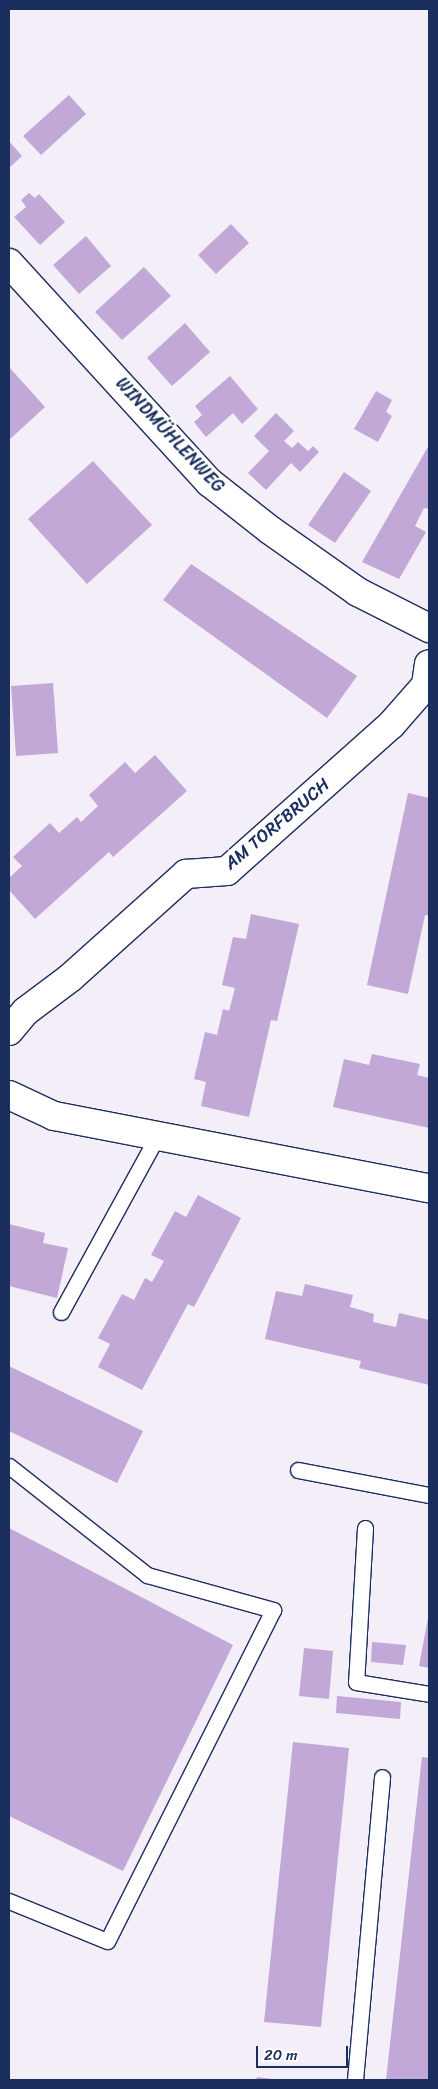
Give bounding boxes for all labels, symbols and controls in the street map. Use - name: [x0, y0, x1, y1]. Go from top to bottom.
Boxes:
- street label: WINDMÜHLENWEG: [111, 373, 229, 497]
- street label: AM TORFBRUCH: [220, 774, 334, 874]
- scale bar: [258, 2036, 350, 2068]
- text: 20 m: [264, 2042, 298, 2068]

